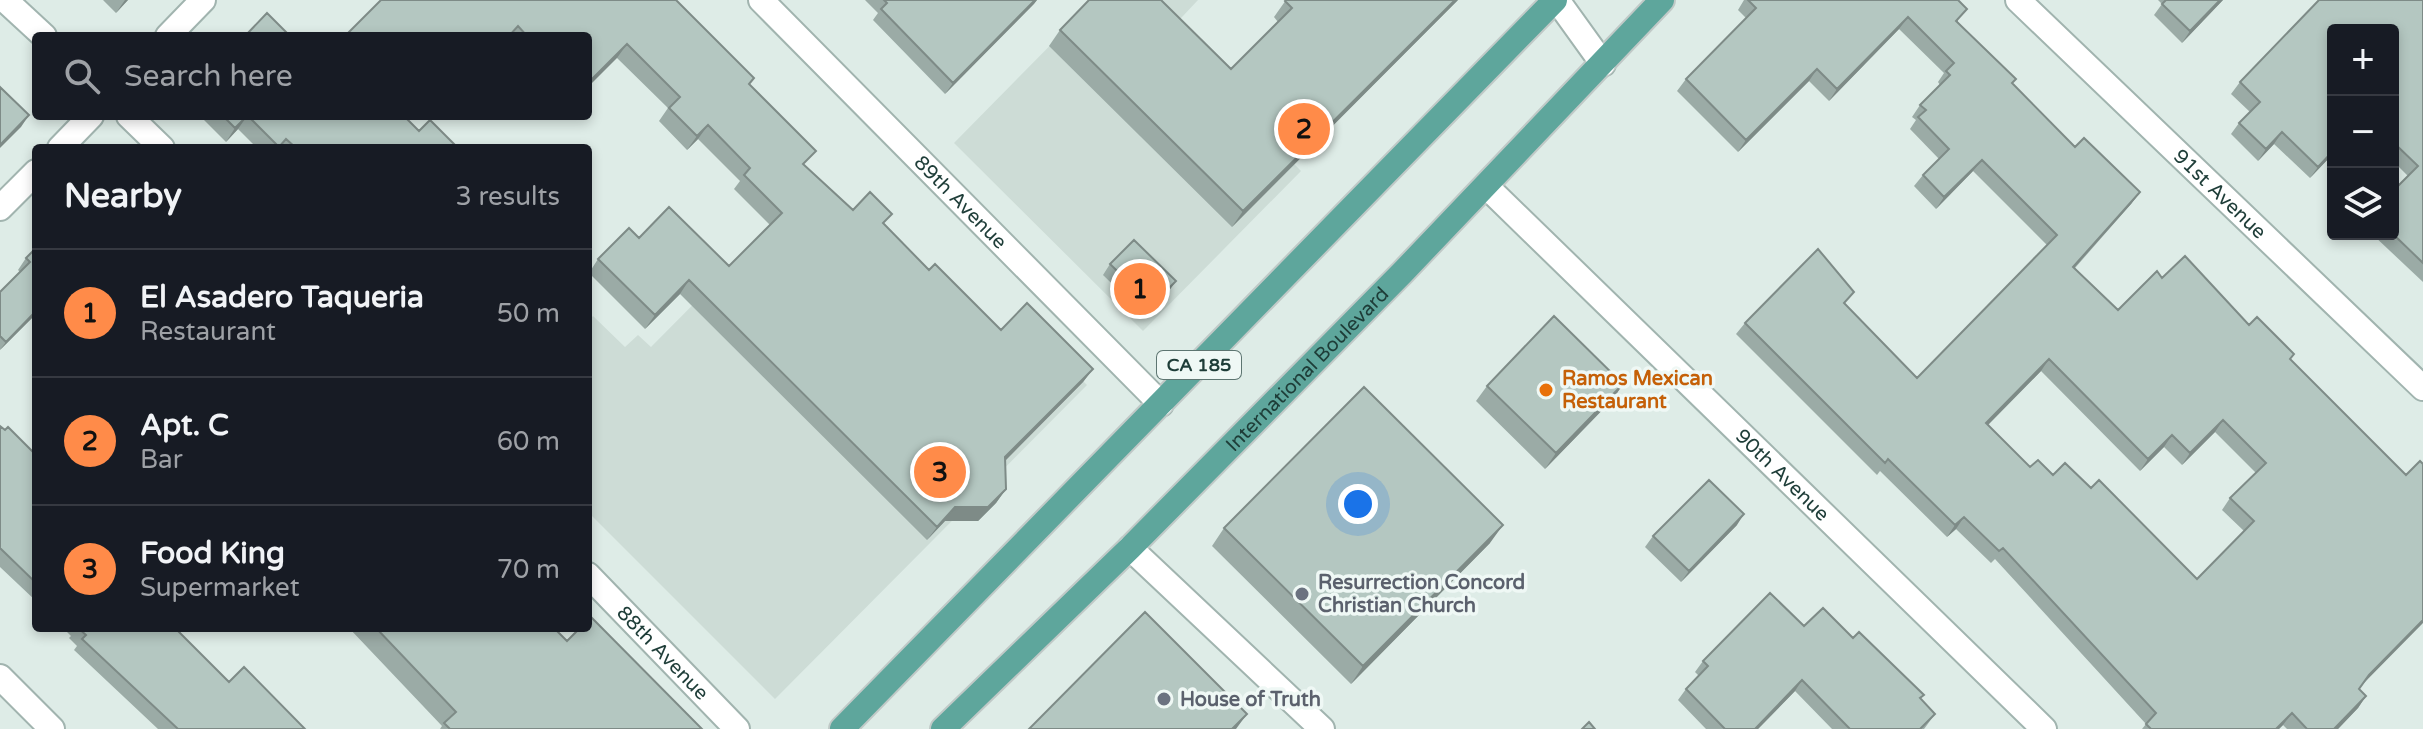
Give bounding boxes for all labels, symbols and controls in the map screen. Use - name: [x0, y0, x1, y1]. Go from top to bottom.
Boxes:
- map controls: [2327, 24, 2399, 240]
- button: +: [2327, 24, 2399, 96]
- search box: [32, 32, 592, 120]
- icon: search: [60, 54, 104, 98]
- text: Search here: [124, 58, 293, 95]
- button: −: [2327, 96, 2399, 168]
- pin: 2: [1278, 99, 1330, 159]
- street label: 91st Avenue: [2168, 145, 2271, 244]
- street label: 89th Avenue: [909, 151, 1011, 254]
- button: layers: [2327, 168, 2399, 240]
- text: Nearby: [64, 176, 182, 217]
- text: 3 results: [455, 181, 560, 212]
- pin: 1: [1114, 259, 1166, 319]
- text: El Asadero Taqueria: [140, 279, 424, 316]
- street label: International Boulevard: [1221, 282, 1394, 457]
- text: 1: [82, 298, 98, 329]
- text: 50 m: [497, 298, 560, 329]
- text: Restaurant: [140, 316, 276, 347]
- road number: CA 185: [1157, 351, 1241, 379]
- place label: Ramos Mexican Restaurant: [1562, 367, 1713, 414]
- marker: Ramos Mexican Restaurant: [1537, 381, 1555, 399]
- text: Apt. C: [140, 407, 229, 444]
- street label: 90th Avenue: [1730, 424, 1834, 527]
- text: 2: [82, 426, 98, 457]
- text: 60 m: [497, 426, 560, 457]
- pin: 3: [914, 442, 966, 502]
- text: Bar: [140, 444, 183, 475]
- your location: [1338, 484, 1378, 524]
- text: Food King: [140, 535, 285, 572]
- text: 3: [82, 554, 98, 585]
- text: 70 m: [497, 554, 560, 585]
- place label: Resurrection Concord Christian Church: [1318, 571, 1525, 618]
- text: Supermarket: [140, 572, 300, 603]
- marker: Resurrection Concord Christian Church: [1293, 585, 1311, 603]
- street label: 88th Avenue: [611, 601, 713, 705]
- place label: House of Truth: [1180, 688, 1321, 712]
- marker: House of Truth: [1155, 690, 1173, 708]

